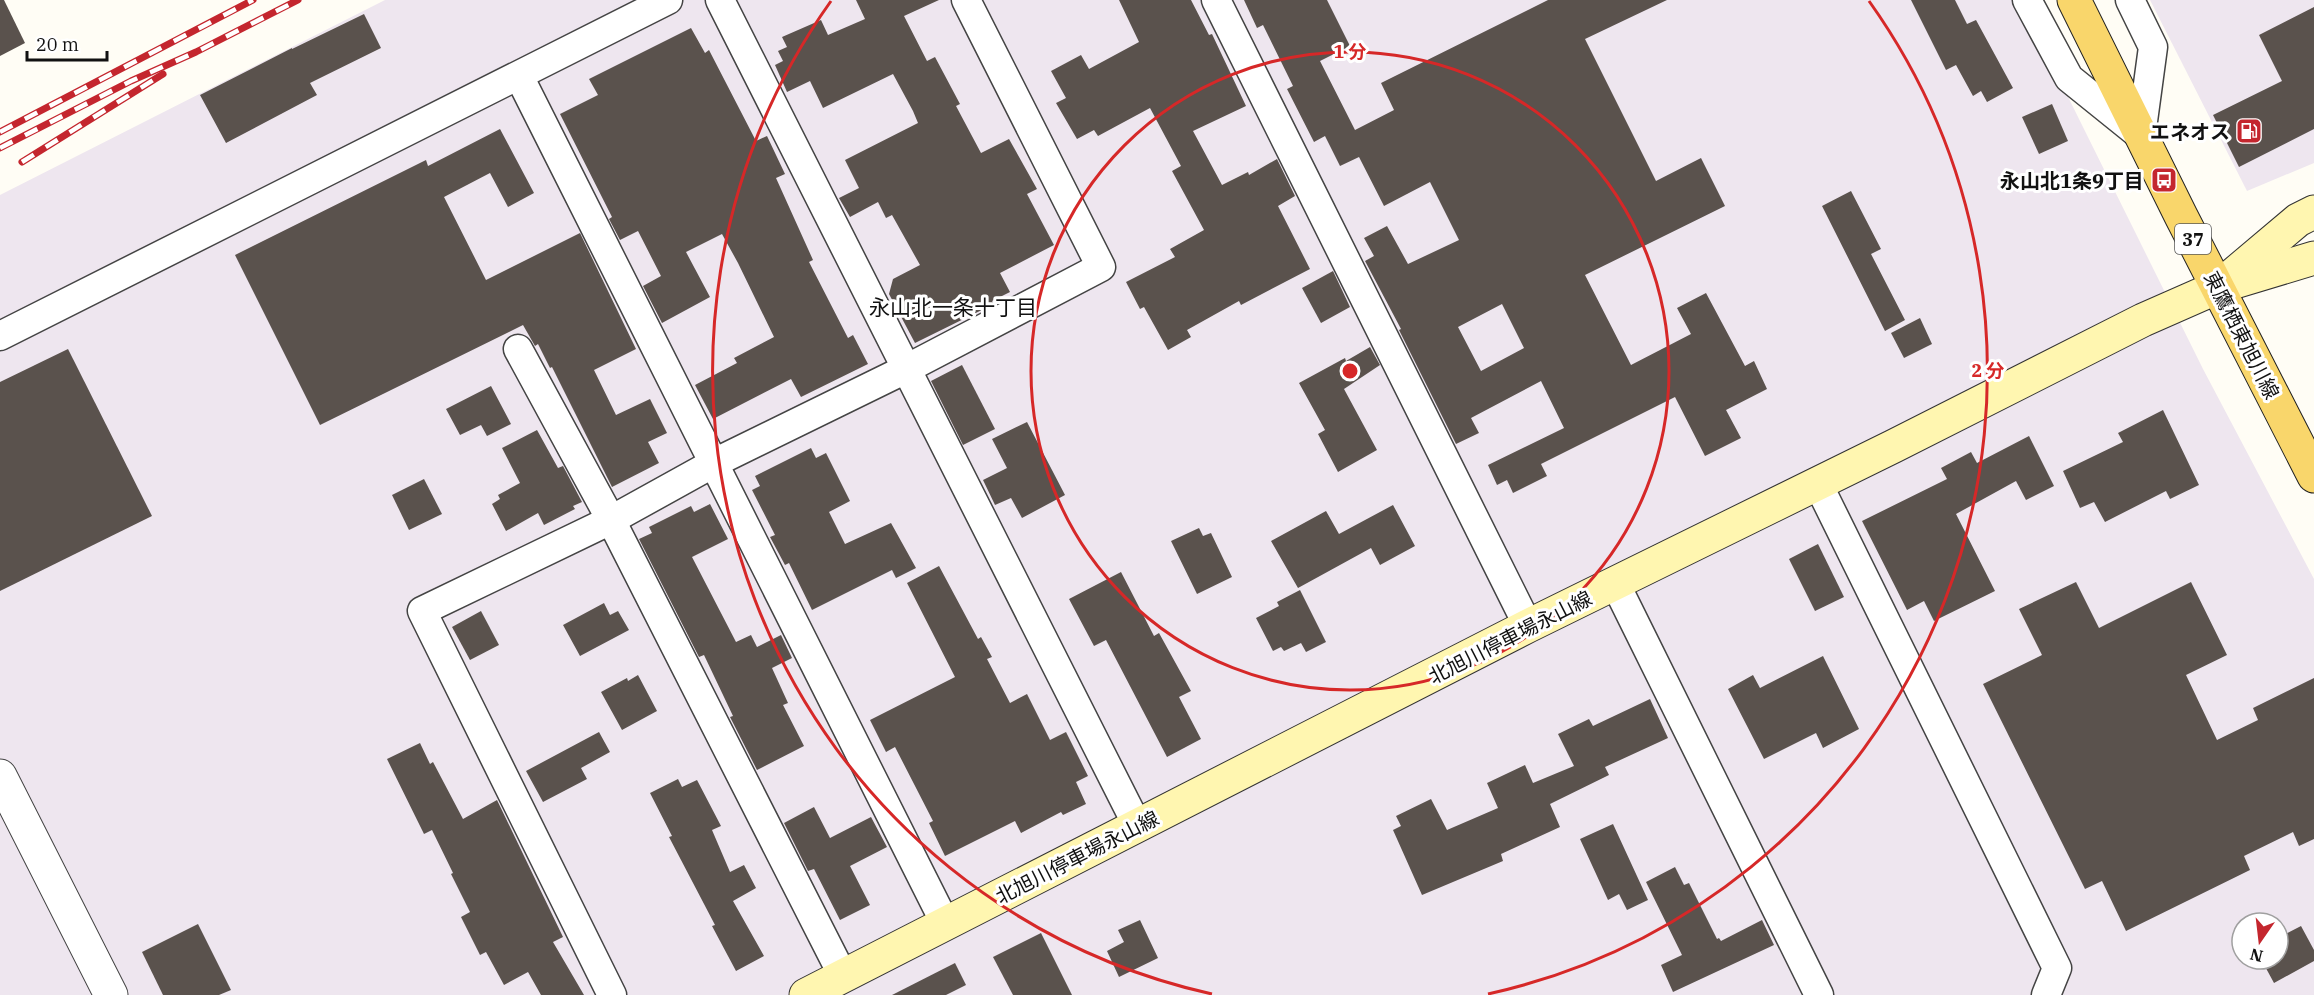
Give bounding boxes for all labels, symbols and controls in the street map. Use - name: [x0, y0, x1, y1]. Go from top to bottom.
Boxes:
- scale bar: [27, 24, 106, 62]
- text: 20 m: [36, 33, 79, 56]
- text: 1 分: [1334, 40, 1366, 63]
- fuel station icon: エネオス: [2234, 116, 2264, 146]
- place label: エネオス: [2150, 118, 2230, 145]
- bus stop icon: 永山北1条9丁目: [2149, 165, 2179, 195]
- place label: 永山北1条9丁目: [2000, 167, 2144, 194]
- road number: 37: [2175, 224, 2211, 254]
- street label: 東鷹栖東旭川線: [2198, 267, 2286, 403]
- district label: 永山北一条十丁目: [869, 293, 1037, 321]
- text: 2 分: [1972, 359, 2004, 382]
- centre of rings: [1340, 361, 1360, 381]
- street label: 北旭川停車場永山線: [1424, 584, 1596, 690]
- street label: 北旭川停車場永山線: [991, 804, 1163, 910]
- north arrow: [2230, 911, 2290, 971]
- text: N: [2248, 944, 2265, 967]

